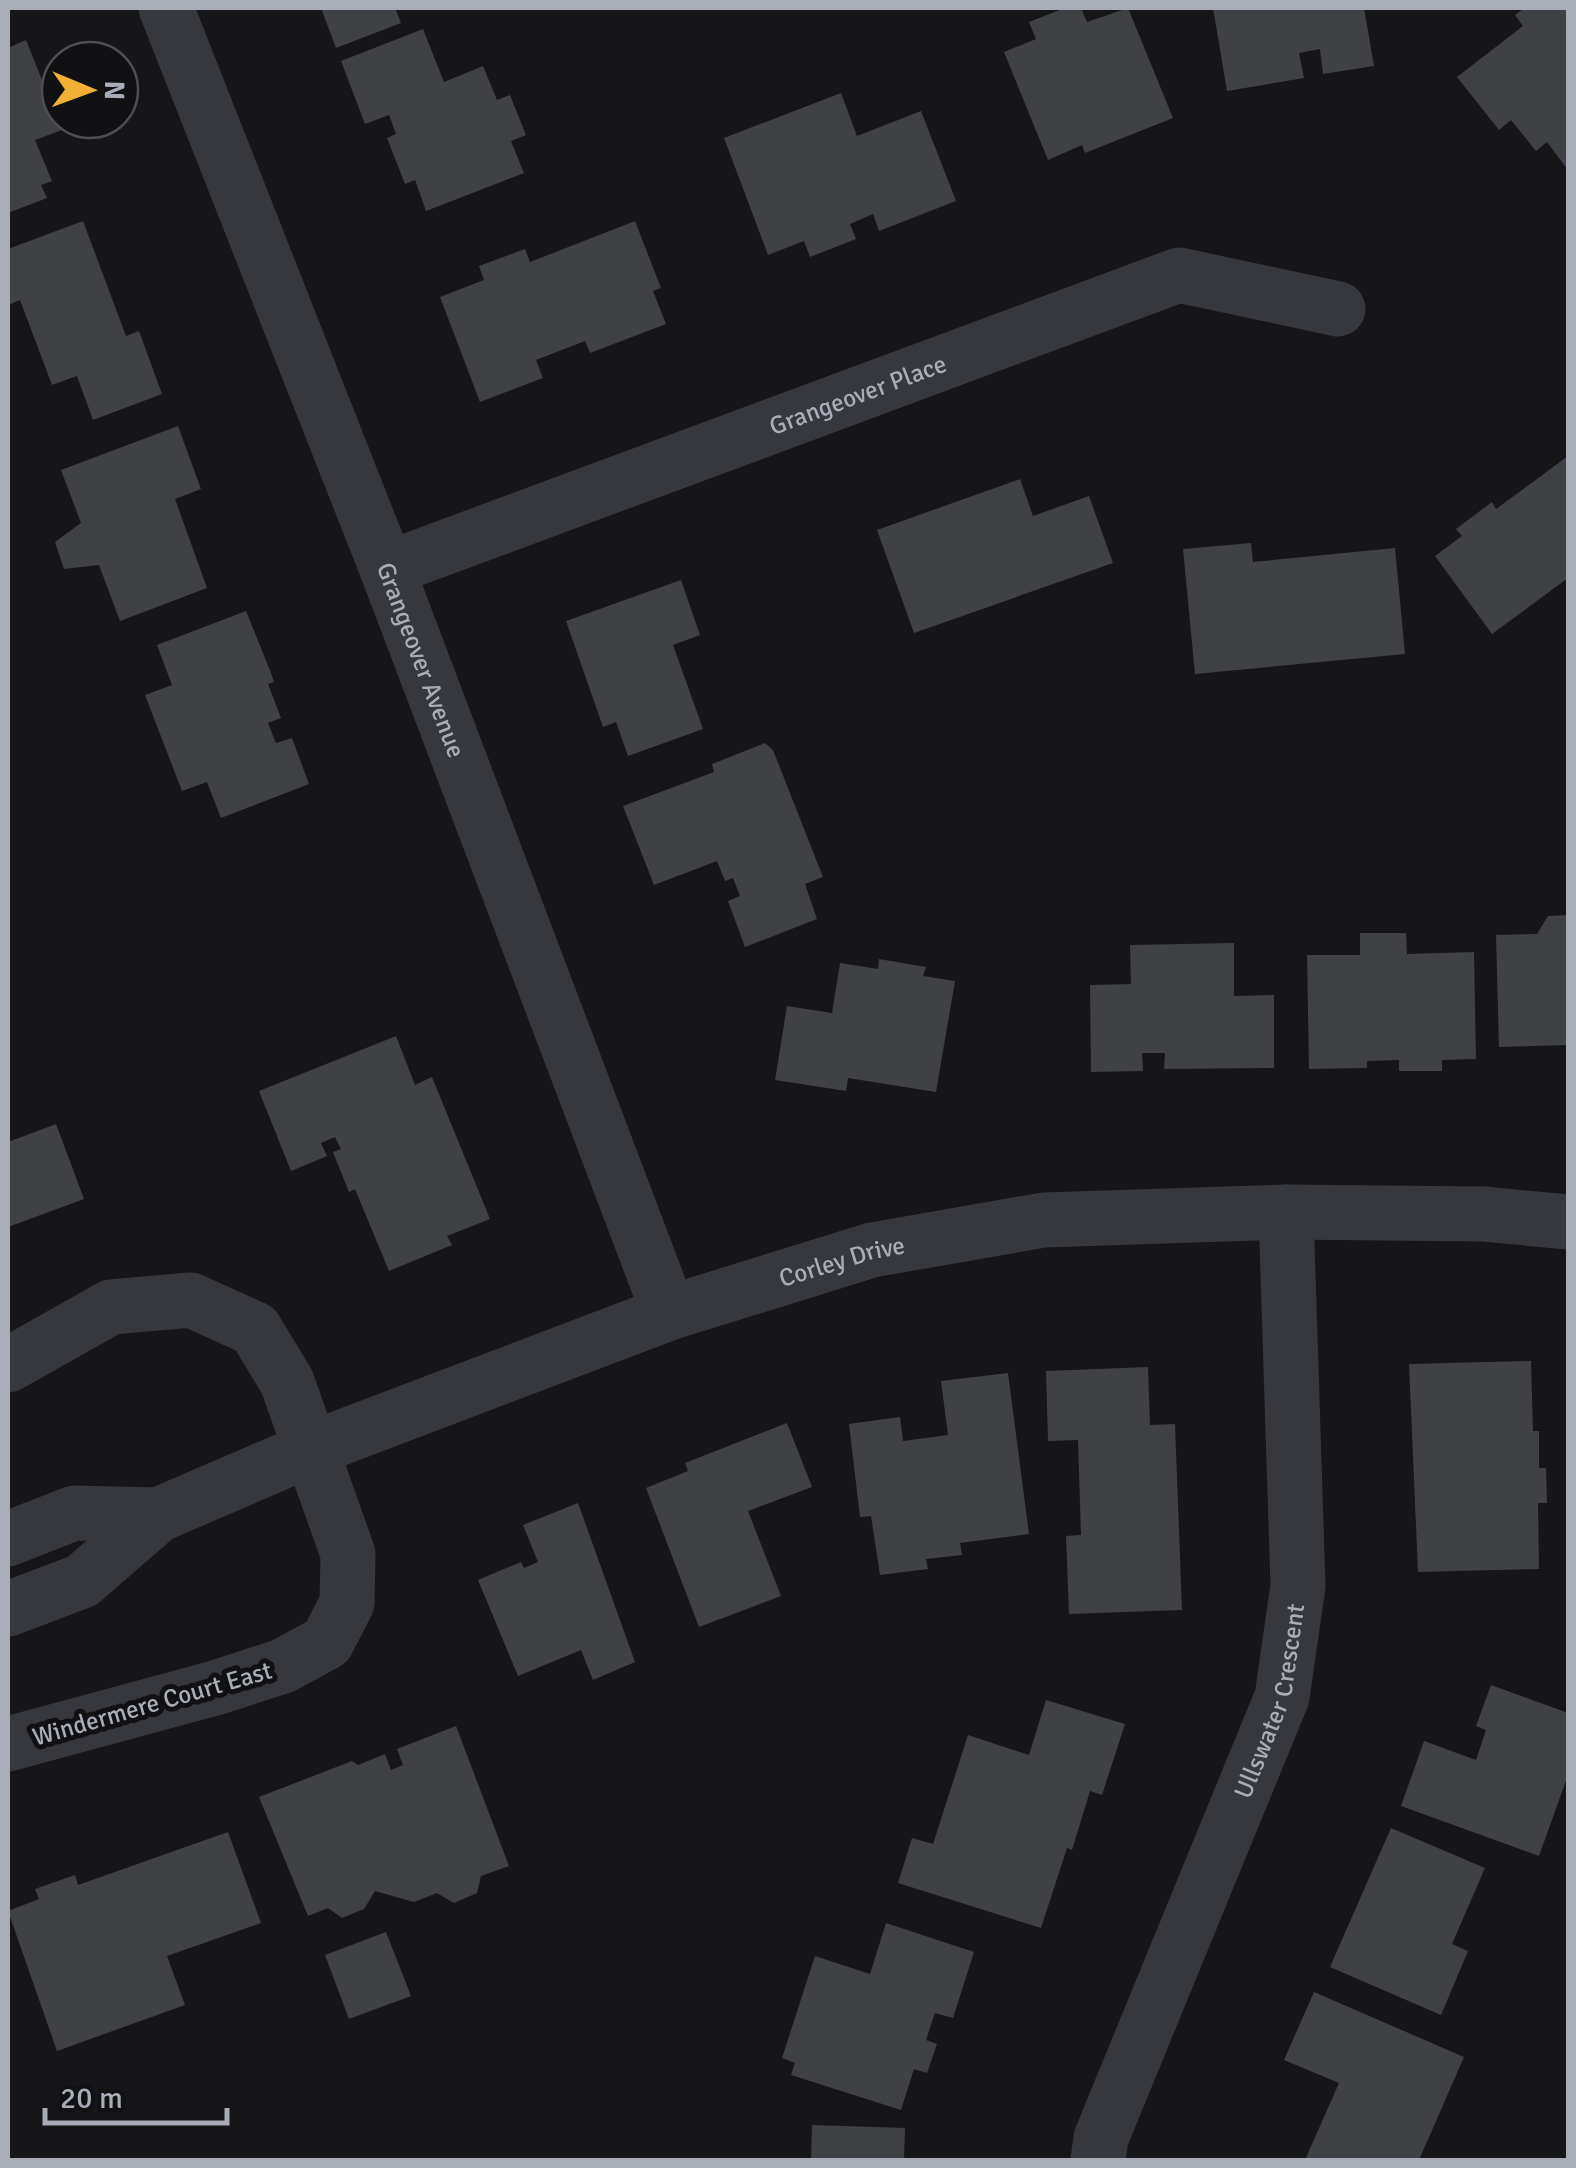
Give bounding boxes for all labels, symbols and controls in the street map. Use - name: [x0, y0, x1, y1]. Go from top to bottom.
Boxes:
- north arrow: [40, 40, 140, 140]
- text: N: [97, 80, 131, 100]
- street label: Grangeover Place: [765, 348, 951, 442]
- street label: Grangeover Avenue: [370, 558, 472, 762]
- street label: Corley Drive: [775, 1230, 907, 1294]
- street label: Ullswater Crescent: [1227, 1601, 1311, 1803]
- street label: Windermere Court East: [29, 1654, 276, 1753]
- scale bar: [45, 2063, 228, 2125]
- text: 20 m: [60, 2080, 123, 2117]

